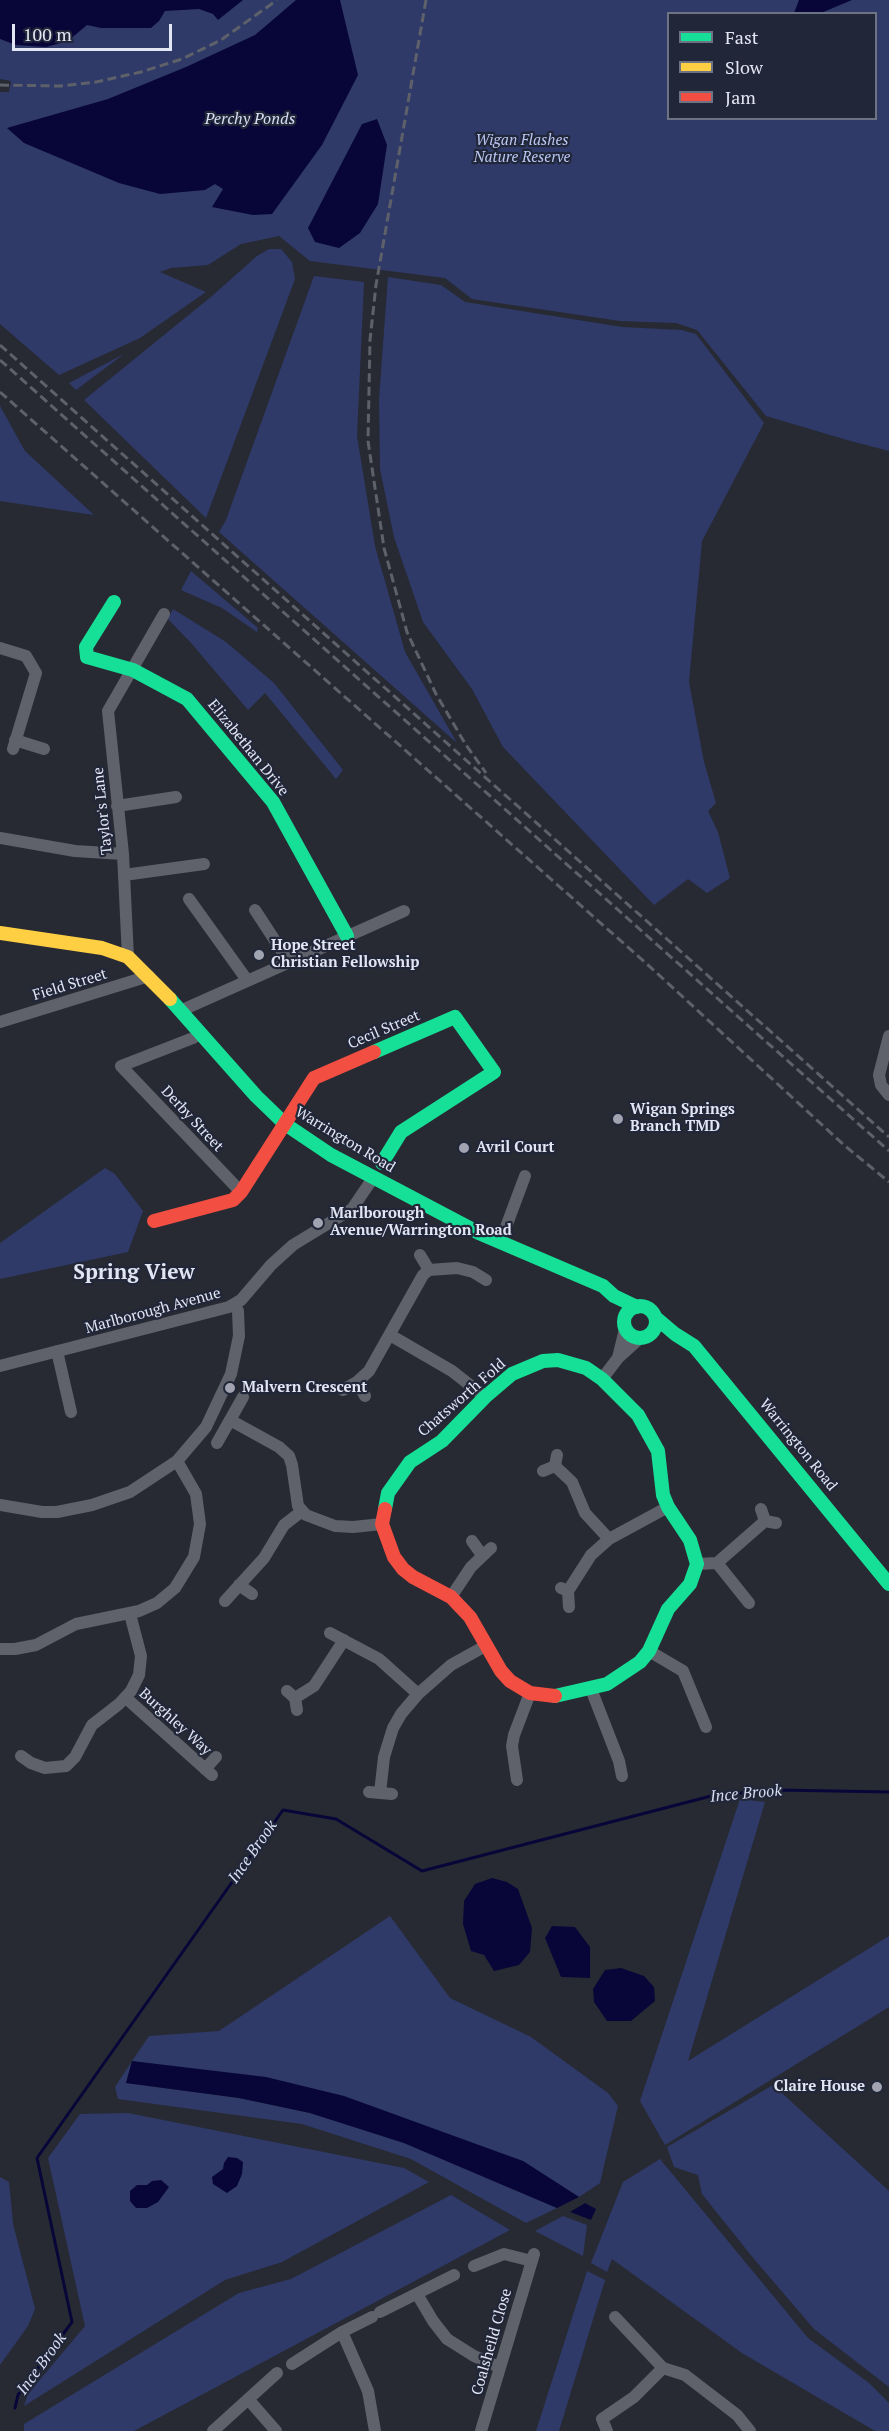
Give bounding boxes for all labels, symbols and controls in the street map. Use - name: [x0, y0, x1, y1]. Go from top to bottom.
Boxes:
- scale bar: [15, 12, 176, 50]
- legend: [667, 12, 877, 120]
- text: 100 m: [23, 22, 72, 46]
- text: Fast: [725, 25, 758, 49]
- text: Slow: [725, 55, 763, 79]
- text: Jam: [725, 85, 756, 109]
- water label: Perchy Ponds: [205, 109, 295, 129]
- park label: Wigan Flashes Nature Reserve: [474, 132, 570, 167]
- street label: Elizabethan Drive: [204, 696, 292, 800]
- street label: Taylor's Lane: [89, 766, 117, 856]
- place label: Hope Street Christian Fellowship: [271, 937, 419, 972]
- marker: Hope Street Christian Fellowship: [252, 948, 266, 962]
- street label: Field Street: [31, 965, 109, 1005]
- street label: Cecil Street: [345, 1007, 423, 1053]
- street label: Derby Street: [157, 1082, 227, 1156]
- place label: Wigan Springs Branch TMD: [630, 1101, 735, 1136]
- street label: Warrington Road: [292, 1103, 398, 1177]
- marker: Wigan Springs Branch TMD: [611, 1112, 625, 1126]
- place label: Avril Court: [476, 1139, 555, 1157]
- marker: Avril Court: [457, 1141, 471, 1155]
- place label: Marlborough Avenue/Warrington Road: [330, 1205, 512, 1240]
- marker: Marlborough Avenue/Warrington Road: [311, 1216, 325, 1230]
- district label: Spring View: [73, 1260, 195, 1286]
- street label: Marlborough Avenue: [83, 1284, 223, 1338]
- street label: Chatsworth Fold: [415, 1355, 509, 1441]
- place label: Malvern Crescent: [242, 1379, 367, 1397]
- marker: Malvern Crescent: [223, 1381, 237, 1395]
- street label: Warrington Road: [755, 1395, 841, 1495]
- street label: Burghley Way: [135, 1685, 215, 1759]
- water label: Ince Brook: [709, 1781, 783, 1807]
- water label: Ince Brook: [224, 1817, 282, 1887]
- place label: Claire House: [774, 2078, 865, 2096]
- marker: Claire House: [870, 2080, 884, 2094]
- street label: Coalsheild Close: [468, 2287, 516, 2397]
- water label: Ince Brook: [13, 2329, 71, 2399]

